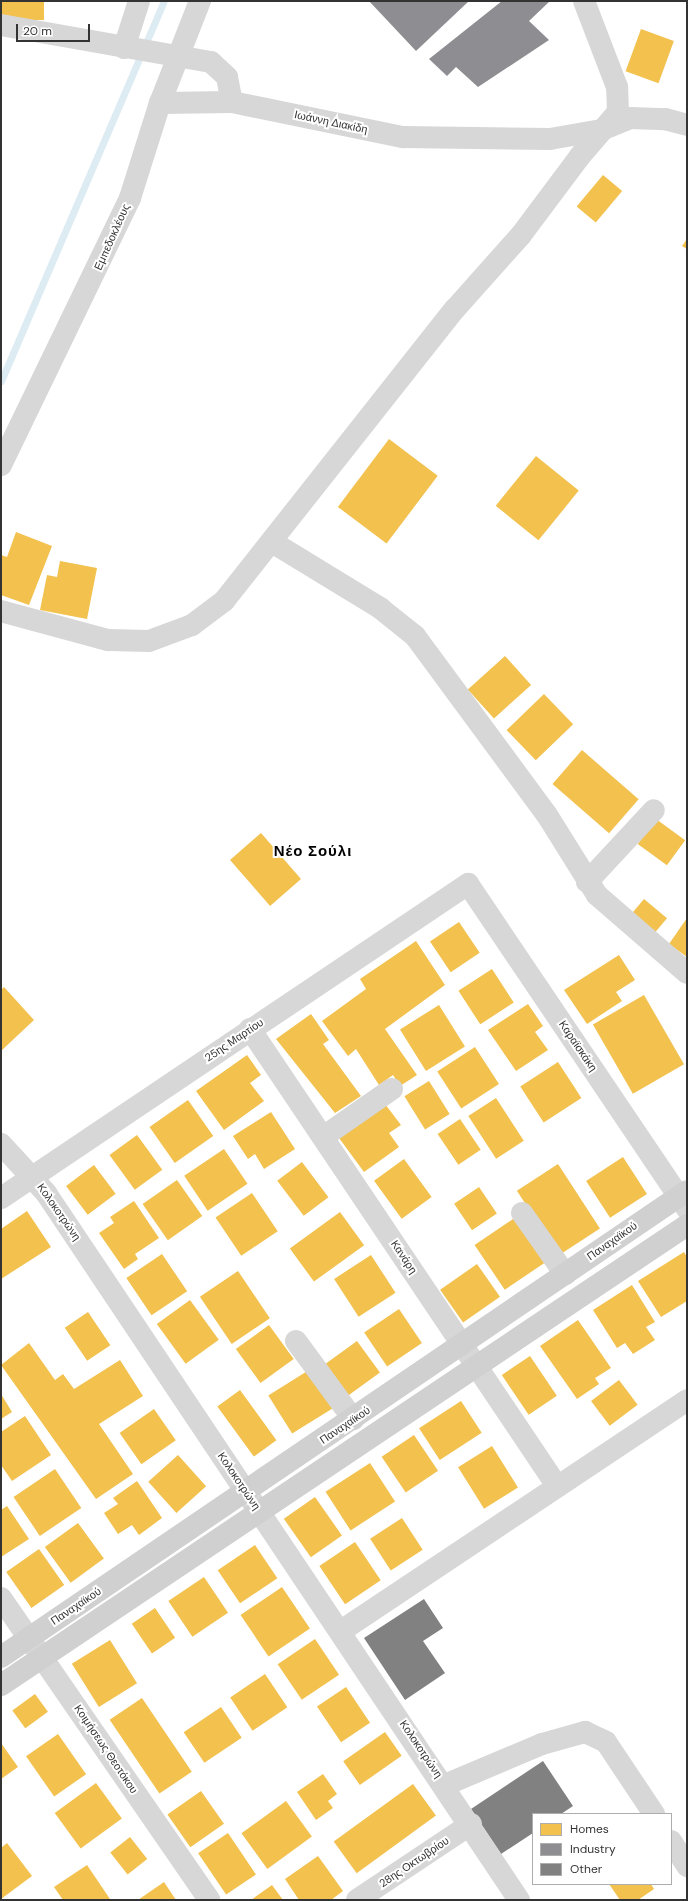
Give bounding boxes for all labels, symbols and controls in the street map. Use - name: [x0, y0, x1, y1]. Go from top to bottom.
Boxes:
- scale bar: [18, 16, 92, 42]
- text: 20 m: [23, 23, 52, 39]
- street label: Ιωάννη Διακίδη: [293, 108, 369, 136]
- street label: Εμπεδοκλέους: [91, 202, 133, 272]
- district label: Νέο Σούλι: [274, 843, 352, 861]
- street label: 25ης Μαρτίου: [202, 1016, 266, 1064]
- street label: Καραϊσκάκη: [556, 1018, 600, 1074]
- street label: Κολοκοτρώνη: [34, 1181, 84, 1243]
- street label: Παναχαϊκού: [584, 1219, 640, 1263]
- street label: Κανάρη: [388, 1238, 420, 1276]
- street label: Παναχαϊκού: [317, 1403, 373, 1447]
- street label: Κολοκοτρώνη: [215, 1450, 263, 1512]
- street label: Παναχαϊκού: [48, 1584, 104, 1628]
- street label: Κοιμήσεως Θεοτόκου: [71, 1702, 141, 1796]
- street label: Κολοκοτρώνη: [397, 1718, 445, 1780]
- legend: [532, 1813, 672, 1885]
- text: Homes: [570, 1821, 609, 1837]
- street label: 28ης Οκτωβρίου: [377, 1834, 451, 1890]
- text: Industry: [570, 1841, 616, 1857]
- text: Other: [570, 1861, 602, 1877]

